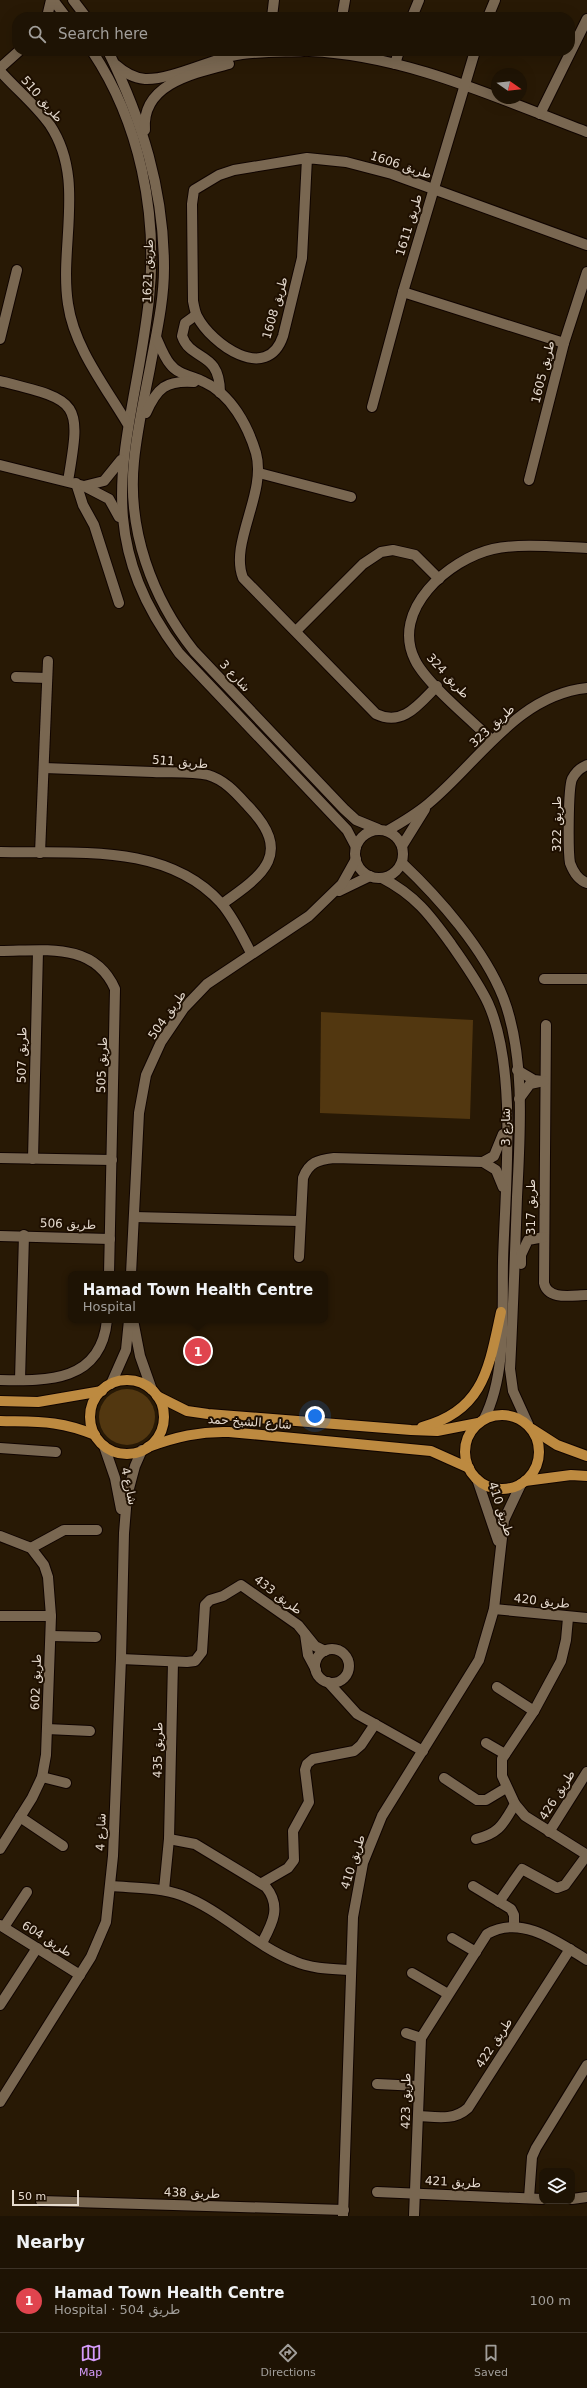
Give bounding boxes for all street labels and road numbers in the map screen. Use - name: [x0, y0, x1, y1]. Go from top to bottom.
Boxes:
- street label: طريق 510: [18, 73, 66, 125]
- street label: طريق 1606: [368, 148, 434, 182]
- street label: طريق 1611: [393, 192, 426, 258]
- street label: طريق 1621: [140, 239, 157, 303]
- street label: طريق 1608: [259, 275, 291, 341]
- street label: طريق 1605: [528, 339, 558, 405]
- street label: طريق 324: [423, 651, 472, 702]
- street label: شارع 3: [216, 657, 253, 695]
- street label: طريق 323: [467, 702, 518, 751]
- street label: طريق 511: [151, 753, 209, 772]
- street label: طريق 322: [550, 796, 565, 852]
- street label: طريق 504: [145, 988, 190, 1043]
- street label: طريق 507: [15, 1027, 30, 1083]
- street label: طريق 505: [94, 1037, 111, 1093]
- street label: شارع 3: [499, 1108, 514, 1146]
- street label: طريق 317: [524, 1179, 539, 1235]
- street label: طريق 506: [40, 1216, 96, 1233]
- street label: شارع الشيخ حمد: [208, 1412, 292, 1433]
- street label: شارع 4: [117, 1466, 140, 1506]
- street label: طريق 410: [485, 1480, 516, 1538]
- street label: طريق 433: [251, 1572, 305, 1618]
- street label: طريق 420: [513, 1591, 571, 1612]
- street label: طريق 602: [28, 1654, 45, 1710]
- street label: طريق 435: [151, 1722, 166, 1778]
- street label: طريق 426: [536, 1767, 579, 1823]
- street label: شارع 4: [93, 1813, 110, 1851]
- street label: طريق 410: [338, 1833, 369, 1891]
- street label: طريق 604: [19, 1918, 75, 1961]
- street label: طريق 422: [473, 2016, 516, 2071]
- street label: طريق 423: [399, 2073, 414, 2129]
- street label: طريق 421: [424, 2174, 481, 2191]
- street label: طريق 438: [164, 2185, 220, 2202]

